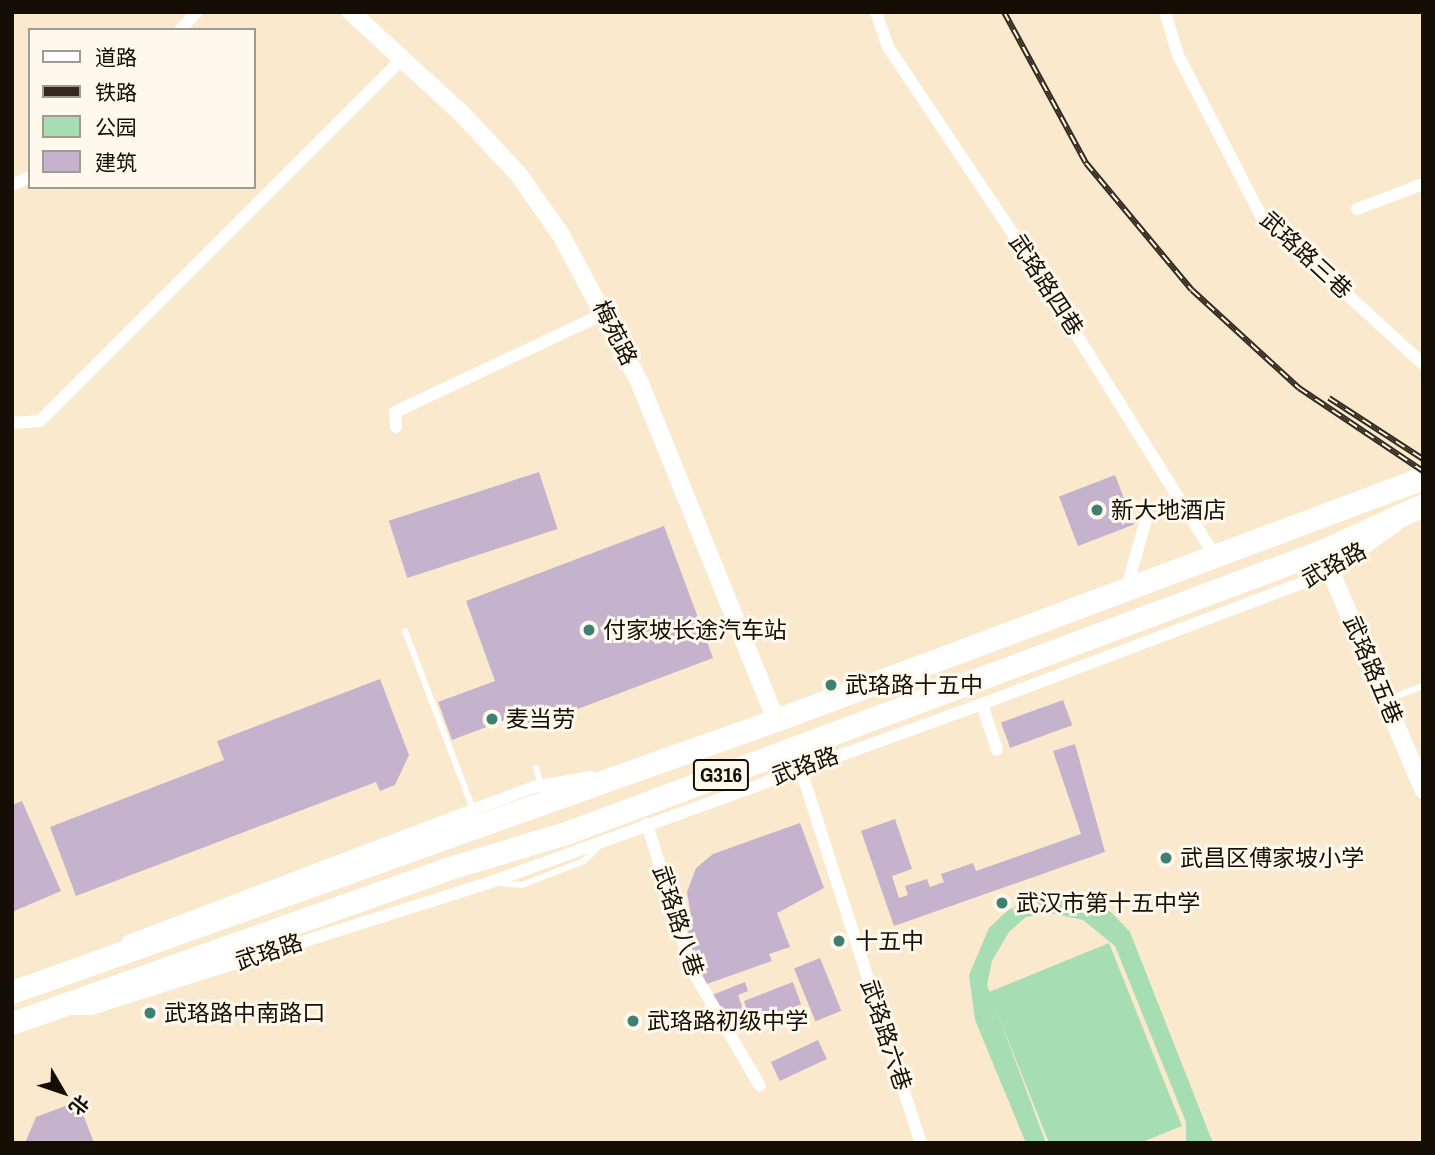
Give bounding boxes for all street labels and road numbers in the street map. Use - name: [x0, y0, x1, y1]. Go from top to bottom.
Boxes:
- street label: 武珞路三巷: [1255, 206, 1357, 304]
- street label: 武珞路四巷: [1003, 229, 1089, 341]
- street label: 梅苑路: [587, 296, 643, 370]
- street label: 武珞路: [1297, 537, 1371, 593]
- street label: 武珞路五巷: [1338, 612, 1408, 728]
- street label: 武珞路: [768, 741, 842, 791]
- road number: G316: [691, 758, 751, 792]
- street label: 武珞路八巷: [647, 862, 709, 980]
- street label: 武珞路: [232, 928, 306, 976]
- street label: 武珞路六巷: [855, 976, 917, 1094]

